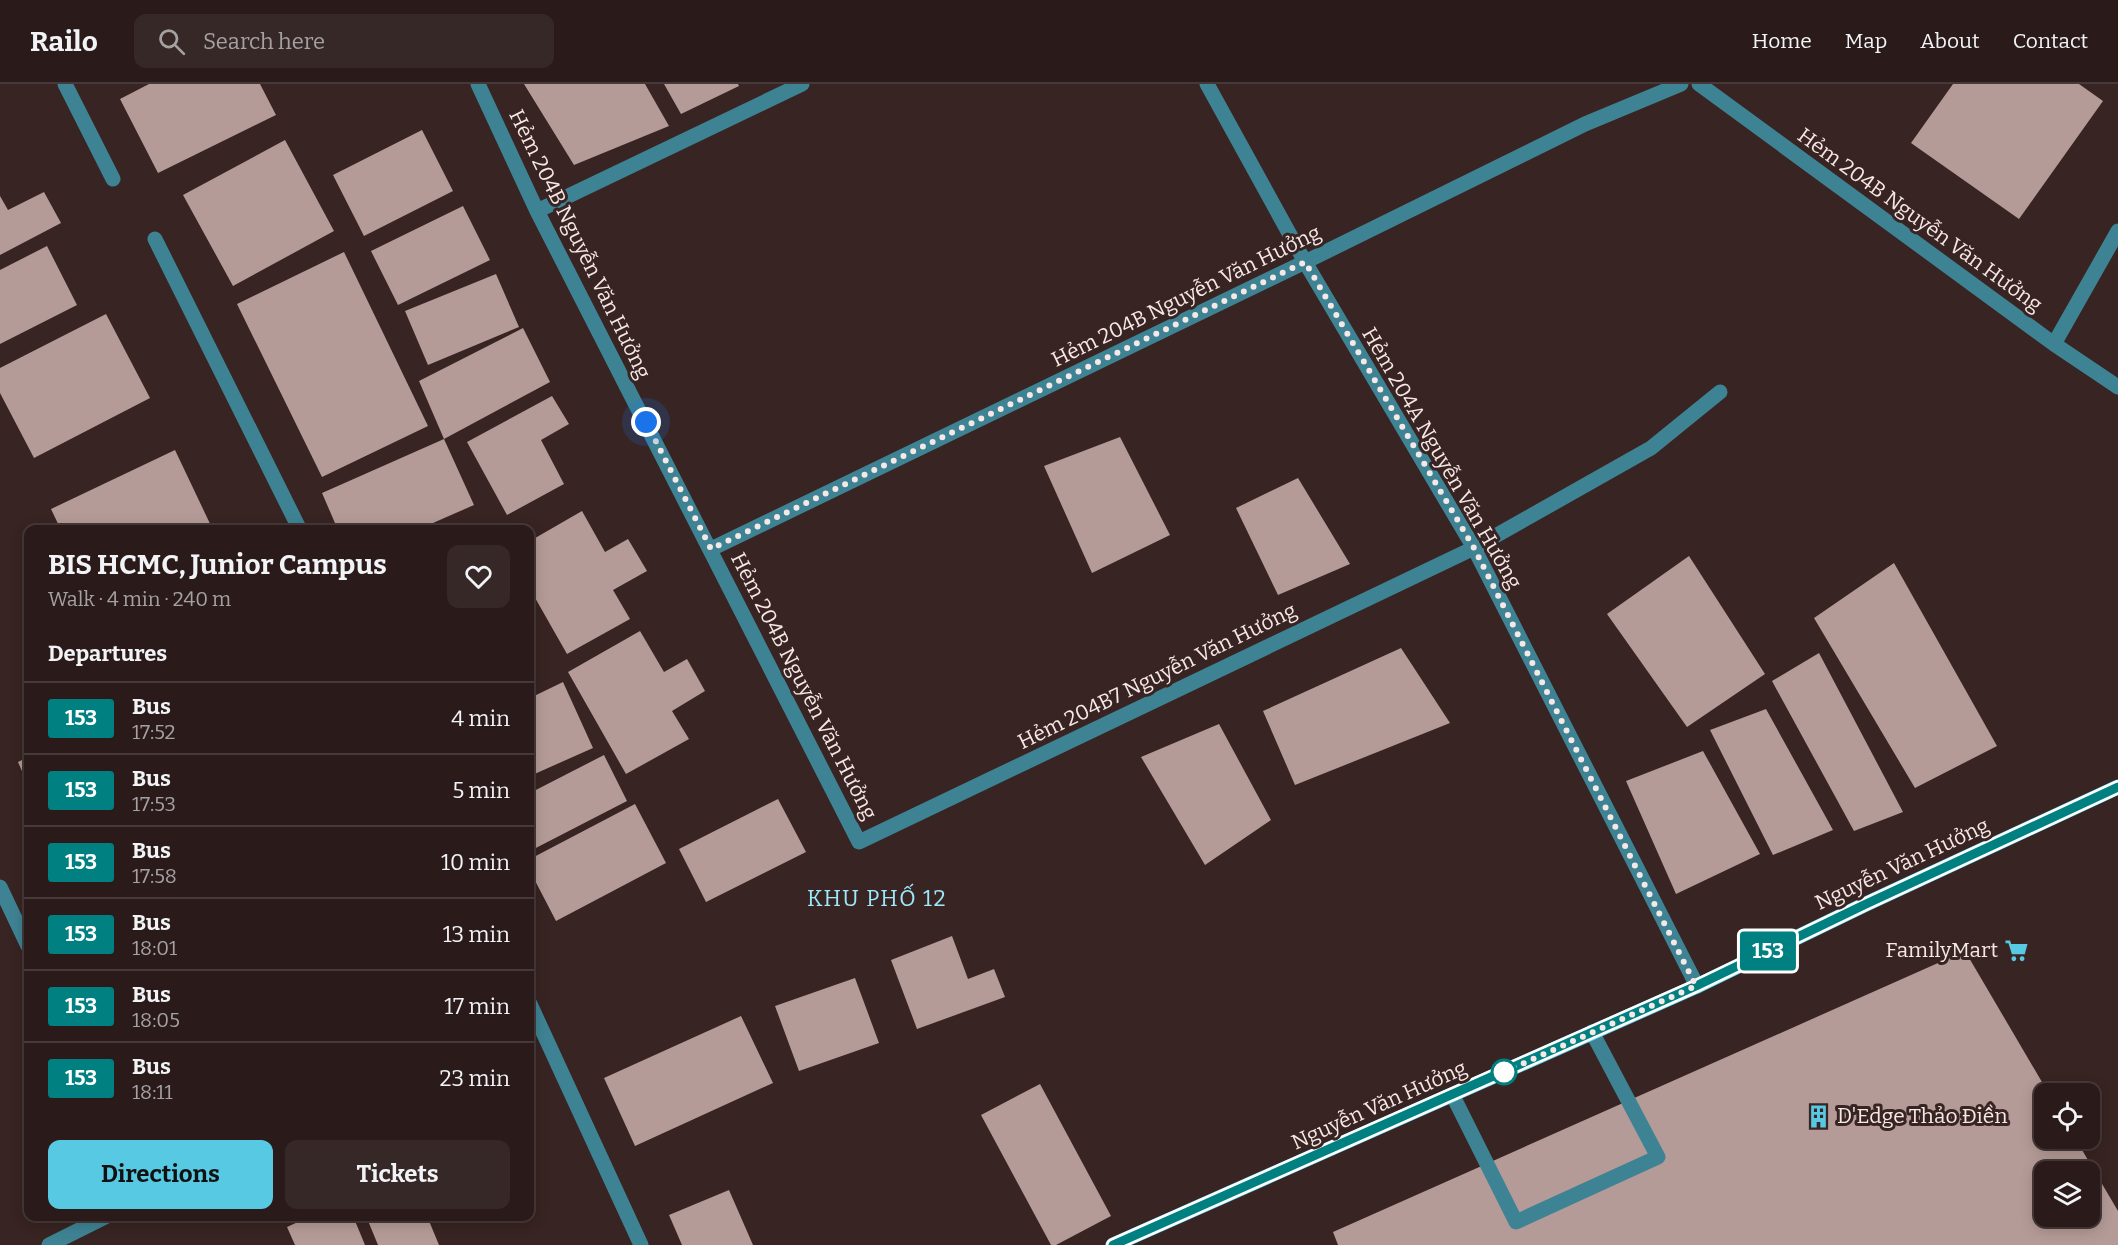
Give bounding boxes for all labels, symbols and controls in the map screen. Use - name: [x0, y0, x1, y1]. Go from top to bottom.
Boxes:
- search box: [134, 14, 554, 68]
- text: Railo: [30, 25, 98, 58]
- icon: search: [155, 25, 188, 58]
- text: Search here: [203, 28, 325, 55]
- text: Home: [1752, 28, 1812, 54]
- text: Map: [1845, 28, 1887, 54]
- text: About: [1920, 28, 1980, 54]
- text: Contact: [2013, 28, 2088, 54]
- street label: Hẻm 204B Nguyễn Văn Hưởng: [503, 105, 657, 383]
- street label: Hẻm 204B Nguyễn Văn Hưởng: [1793, 122, 2048, 318]
- street label: Hẻm 204B Nguyễn Văn Hưởng: [1047, 219, 1325, 373]
- street label: Hẻm 204A Nguyễn Văn Hưởng: [1356, 323, 1528, 594]
- your location: [631, 407, 661, 437]
- button: heart: [447, 545, 510, 608]
- text: BIS HCMC, Junior Campus: [48, 548, 387, 581]
- street label: Hẻm 204B Nguyễn Văn Hưởng: [725, 548, 883, 824]
- text: Walk · 4 min · 240 m: [48, 587, 231, 611]
- street label: Hẻm 204B7 Nguyễn Văn Hưởng: [1013, 597, 1301, 755]
- text: Departures: [48, 640, 167, 667]
- text: Bus: [132, 693, 171, 720]
- text: 153: [65, 705, 97, 731]
- text: 4 min: [451, 705, 510, 732]
- text: 17:52: [132, 720, 175, 744]
- text: Bus: [132, 765, 171, 792]
- text: 153: [65, 777, 97, 803]
- text: 5 min: [452, 777, 510, 804]
- text: 17:53: [132, 792, 176, 816]
- street label: Nguyễn Văn Hưởng: [1811, 812, 1993, 916]
- text: Bus: [132, 837, 171, 864]
- text: 153: [65, 849, 97, 875]
- text: 10 min: [441, 849, 510, 876]
- text: 17:58: [132, 864, 177, 888]
- district label: KHU PHỐ 12: [807, 883, 947, 912]
- text: Bus: [132, 909, 171, 936]
- text: 153: [65, 921, 97, 947]
- text: 13 min: [443, 921, 510, 948]
- line badge: 153: [1734, 932, 1802, 970]
- text: 18:01: [132, 936, 177, 960]
- place label: FamilyMart: [1885, 937, 1998, 963]
- supermarket icon: FamilyMart: [2003, 937, 2029, 963]
- text: 153: [1752, 938, 1784, 964]
- text: Bus: [132, 981, 171, 1008]
- text: 153: [65, 993, 97, 1019]
- text: 17 min: [444, 993, 510, 1020]
- text: 18:05: [132, 1008, 180, 1032]
- text: Bus: [132, 1053, 171, 1080]
- street label: Nguyễn Văn Hưởng: [1287, 1055, 1471, 1155]
- unlabelled marker: [1491, 1059, 1517, 1085]
- text: 153: [65, 1065, 97, 1091]
- text: 23 min: [440, 1065, 510, 1092]
- text: 18:11: [132, 1080, 173, 1104]
- map controls: [2034, 1083, 2100, 1227]
- button: locate: [2034, 1083, 2100, 1149]
- building icon: D'Edge Thảo Điền: [1806, 1103, 1832, 1129]
- place label: D'Edge Thảo Điền: [1837, 1103, 2008, 1129]
- button: Directions: [48, 1140, 273, 1209]
- button: Tickets: [285, 1140, 510, 1209]
- button: layers: [2034, 1161, 2100, 1227]

